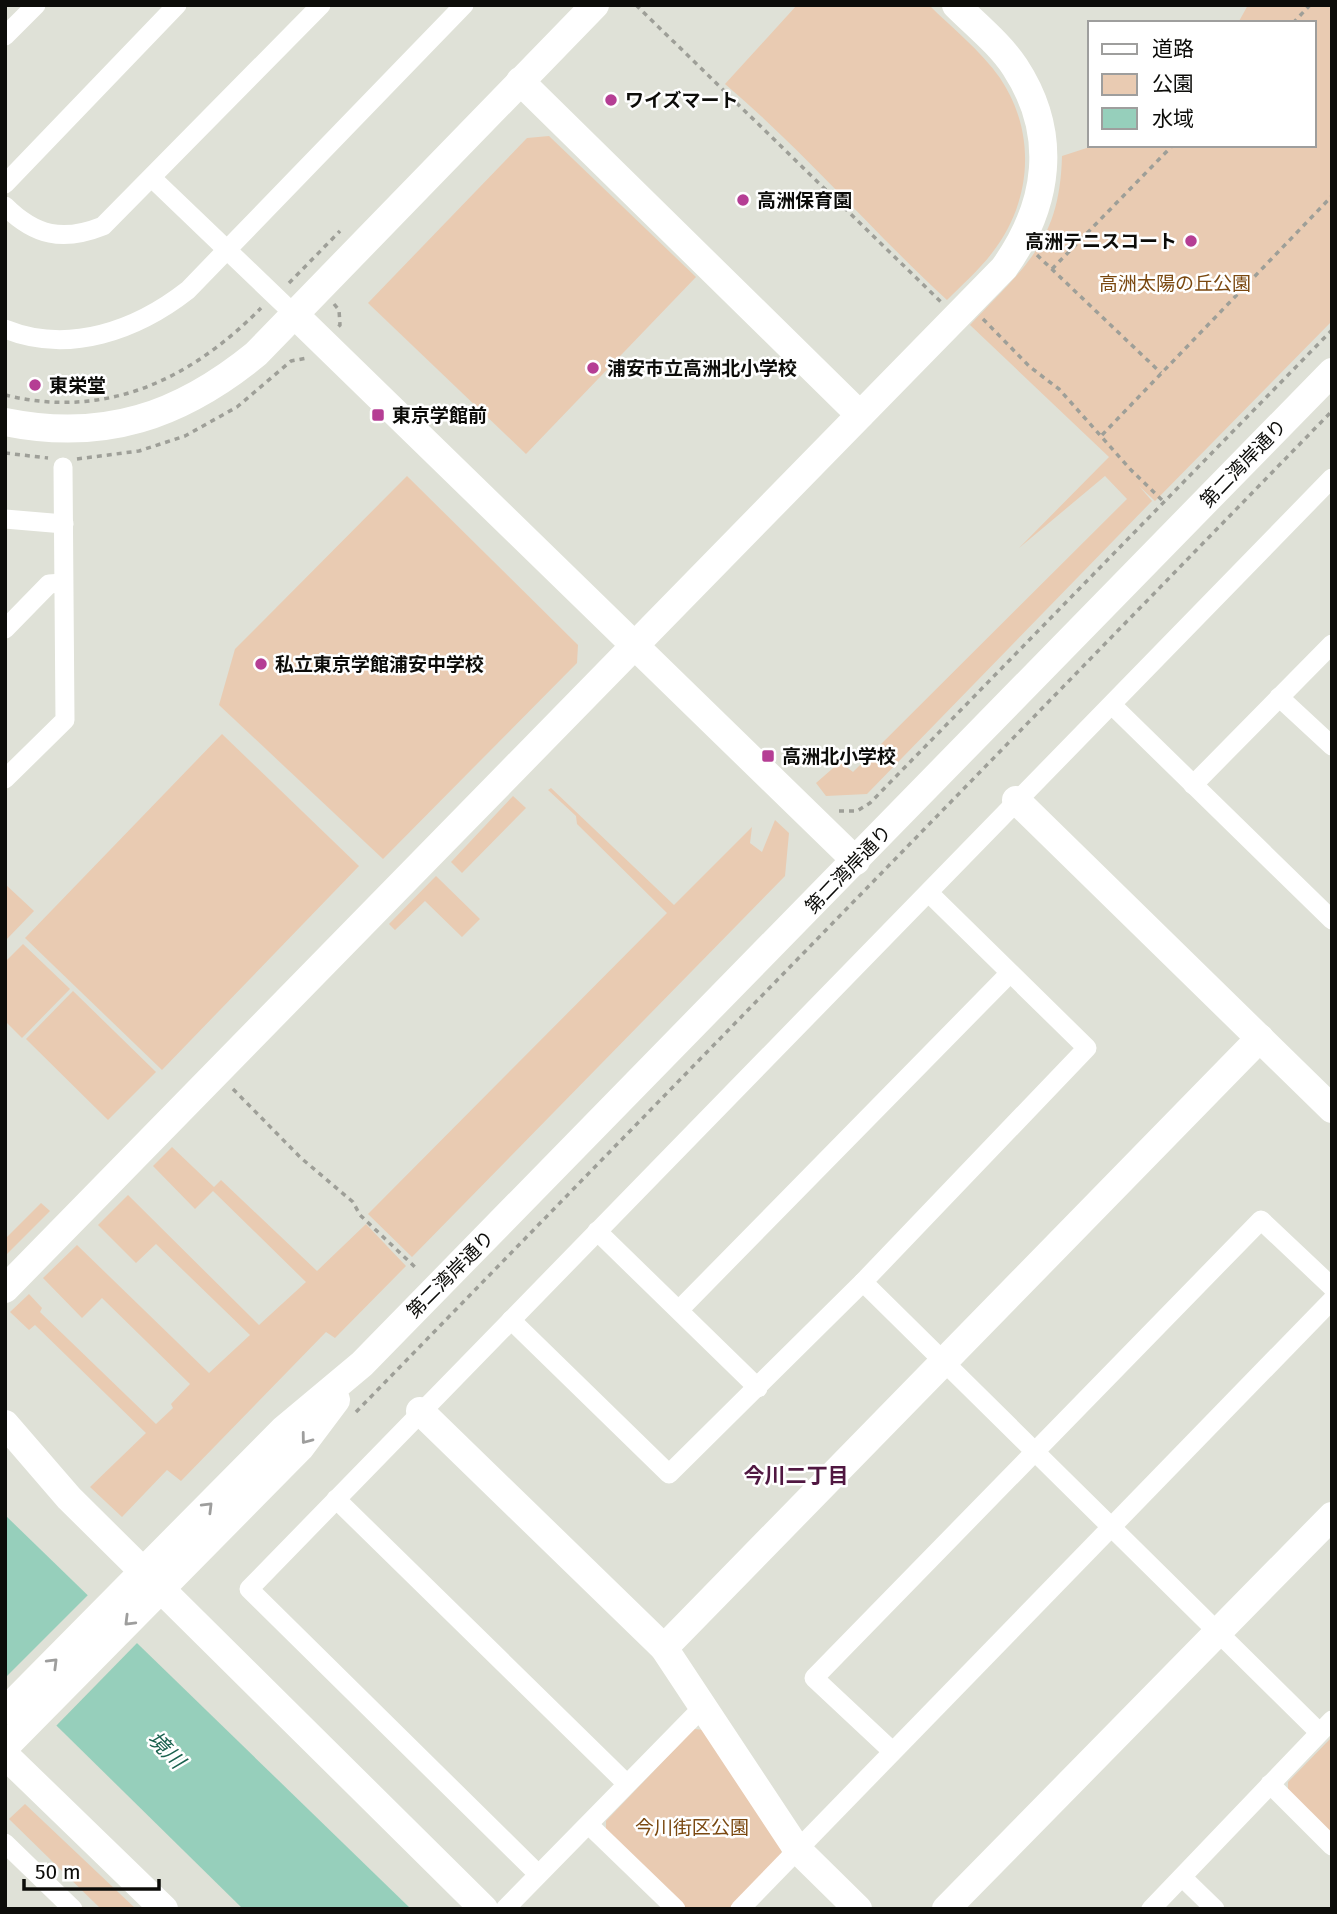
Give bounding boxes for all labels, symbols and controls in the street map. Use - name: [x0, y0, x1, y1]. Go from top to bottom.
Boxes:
- legend: [1088, 21, 1316, 147]
- text: 道路: [1152, 36, 1194, 62]
- text: 公園: [1152, 71, 1194, 97]
- place label: ワイズマート: [625, 89, 738, 112]
- marker: ワイズマート: [603, 92, 619, 108]
- text: 水域: [1152, 106, 1194, 132]
- place label: 高洲保育園: [757, 189, 852, 212]
- marker: 高洲保育園: [735, 192, 751, 208]
- place label: 高洲テニスコート: [1025, 230, 1177, 253]
- marker: 高洲テニスコート: [1183, 233, 1199, 249]
- park label: 高洲太陽の丘公園: [1099, 272, 1251, 295]
- place label: 浦安市立高洲北小学校: [607, 357, 797, 380]
- marker: 浦安市立高洲北小学校: [585, 360, 601, 376]
- place label: 東栄堂: [49, 374, 106, 397]
- marker: 東栄堂: [27, 377, 43, 393]
- place label: 東京学館前: [392, 404, 487, 427]
- marker: 東京学館前: [370, 407, 386, 423]
- street label: 第二湾岸通り: [1195, 414, 1291, 512]
- place label: 私立東京学館浦安中学校: [275, 653, 484, 676]
- marker: 私立東京学館浦安中学校: [253, 656, 269, 672]
- place label: 高洲北小学校: [782, 745, 896, 768]
- marker: 高洲北小学校: [760, 748, 776, 764]
- street label: 第二湾岸通り: [800, 820, 896, 918]
- street label: 第二湾岸通り: [402, 1226, 499, 1323]
- one-way arrow: [302, 1431, 315, 1444]
- district label: 今川二丁目: [744, 1463, 849, 1489]
- one-way arrow: [199, 1502, 212, 1515]
- one-way arrow: [125, 1613, 137, 1625]
- one-way arrow: [45, 1658, 58, 1671]
- water label: 境川: [142, 1726, 191, 1775]
- park label: 今川街区公園: [635, 1816, 749, 1839]
- scale bar: [24, 1848, 159, 1892]
- text: 50 m: [35, 1859, 81, 1885]

